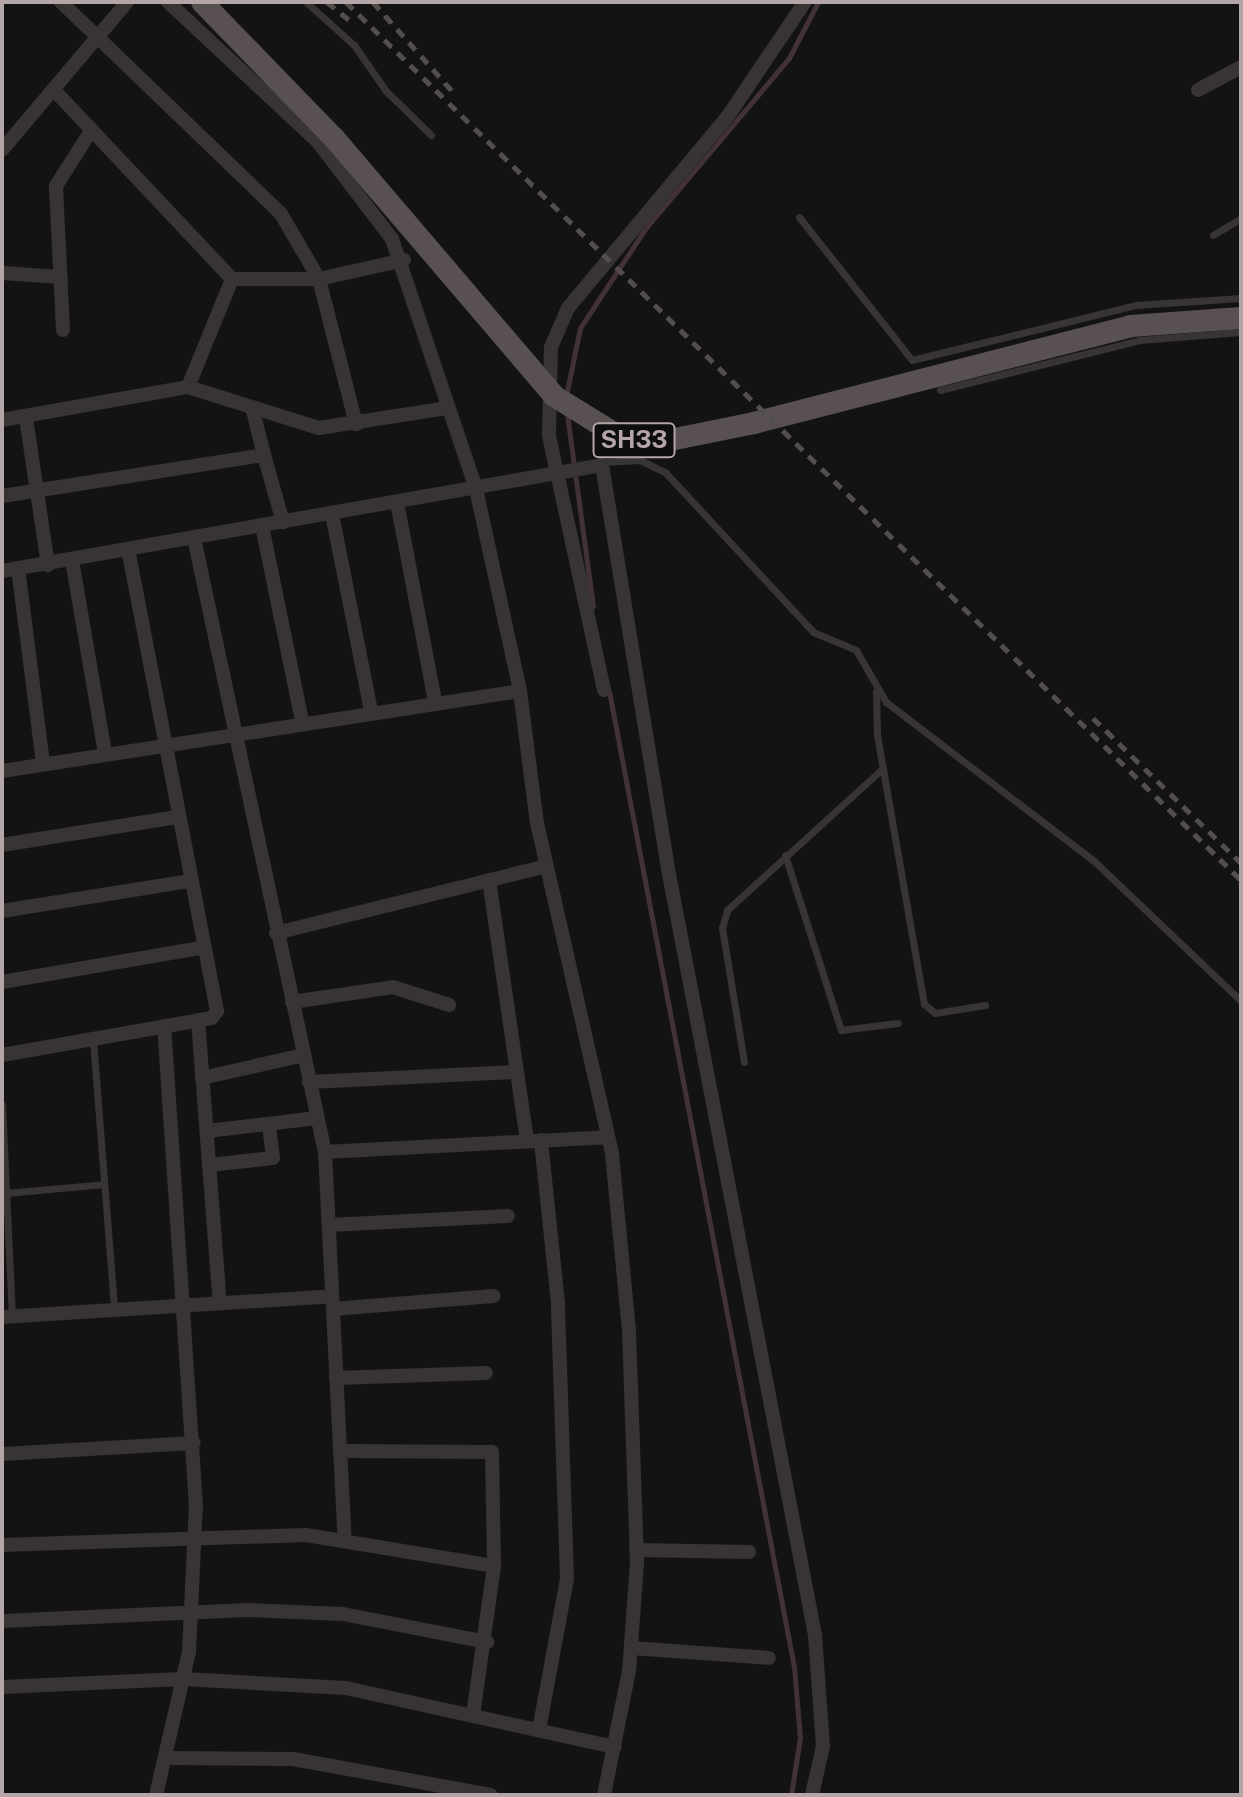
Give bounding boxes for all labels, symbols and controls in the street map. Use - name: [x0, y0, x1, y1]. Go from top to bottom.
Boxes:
- road number: SH33: [592, 420, 676, 460]

